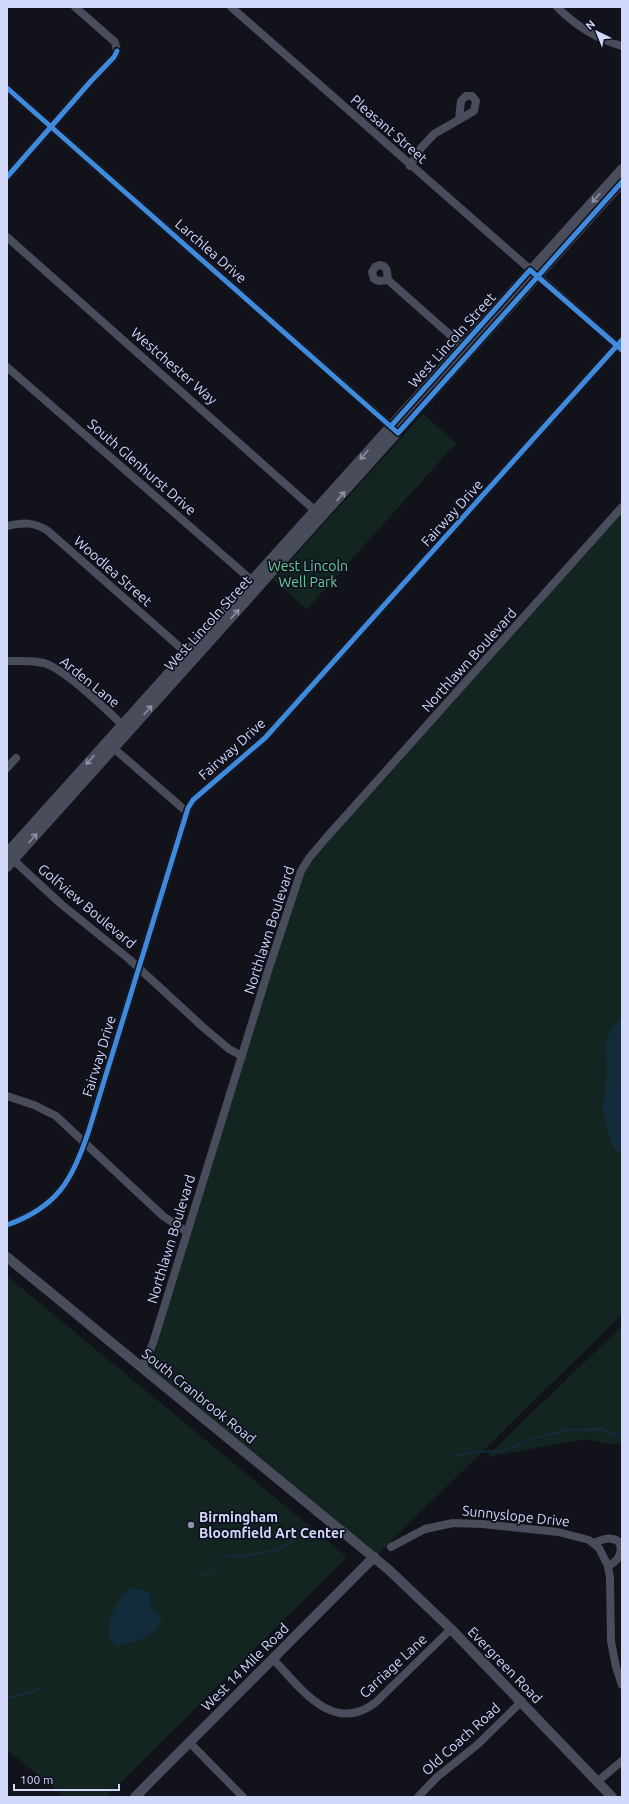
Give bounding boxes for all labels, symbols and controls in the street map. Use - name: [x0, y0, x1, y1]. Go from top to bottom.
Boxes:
- north arrow: [577, 12, 617, 52]
- text: N: [583, 17, 597, 32]
- street label: Pleasant Street: [348, 91, 431, 167]
- one-way arrow: [591, 193, 601, 203]
- street label: Larchlea Drive: [172, 216, 250, 286]
- street label: West Lincoln Street: [405, 289, 499, 391]
- street label: Westchester Way: [128, 324, 220, 408]
- street label: South Glenhurst Drive: [85, 416, 199, 518]
- one-way arrow: [360, 450, 369, 460]
- street label: Fairway Drive: [418, 476, 486, 550]
- one-way arrow: [336, 491, 345, 501]
- street label: Woodlea Street: [71, 533, 156, 610]
- park label: West Lincoln Well Park: [268, 558, 348, 590]
- street label: West Lincoln Street: [161, 572, 255, 674]
- street label: Northlawn Boulevard: [418, 605, 520, 715]
- one-way arrow: [230, 609, 240, 619]
- street label: Arden Lane: [57, 653, 123, 711]
- one-way arrow: [143, 705, 153, 715]
- street label: Fairway Drive: [195, 715, 269, 783]
- one-way arrow: [86, 755, 95, 765]
- one-way arrow: [28, 834, 37, 844]
- street label: Golfview Boulevard: [35, 860, 139, 952]
- street label: Northlawn Boulevard: [241, 864, 297, 996]
- street label: Fairway Drive: [79, 1013, 119, 1099]
- street label: Northlawn Boulevard: [144, 1173, 198, 1305]
- street label: South Cranbrook Road: [139, 1345, 259, 1447]
- street label: Sunnyslope Drive: [461, 1502, 571, 1530]
- place label: Birmingham Bloomfield Art Center: [199, 1509, 345, 1541]
- marker: Birmingham Bloomfield Art Center: [186, 1520, 196, 1530]
- street label: West 14 Mile Road: [198, 1620, 292, 1714]
- street label: Evergreen Road: [465, 1624, 545, 1706]
- street label: Carriage Lane: [356, 1631, 430, 1701]
- street label: Old Coach Road: [419, 1700, 503, 1778]
- scale bar: [14, 1766, 119, 1792]
- text: 100 m: [20, 1773, 53, 1786]

